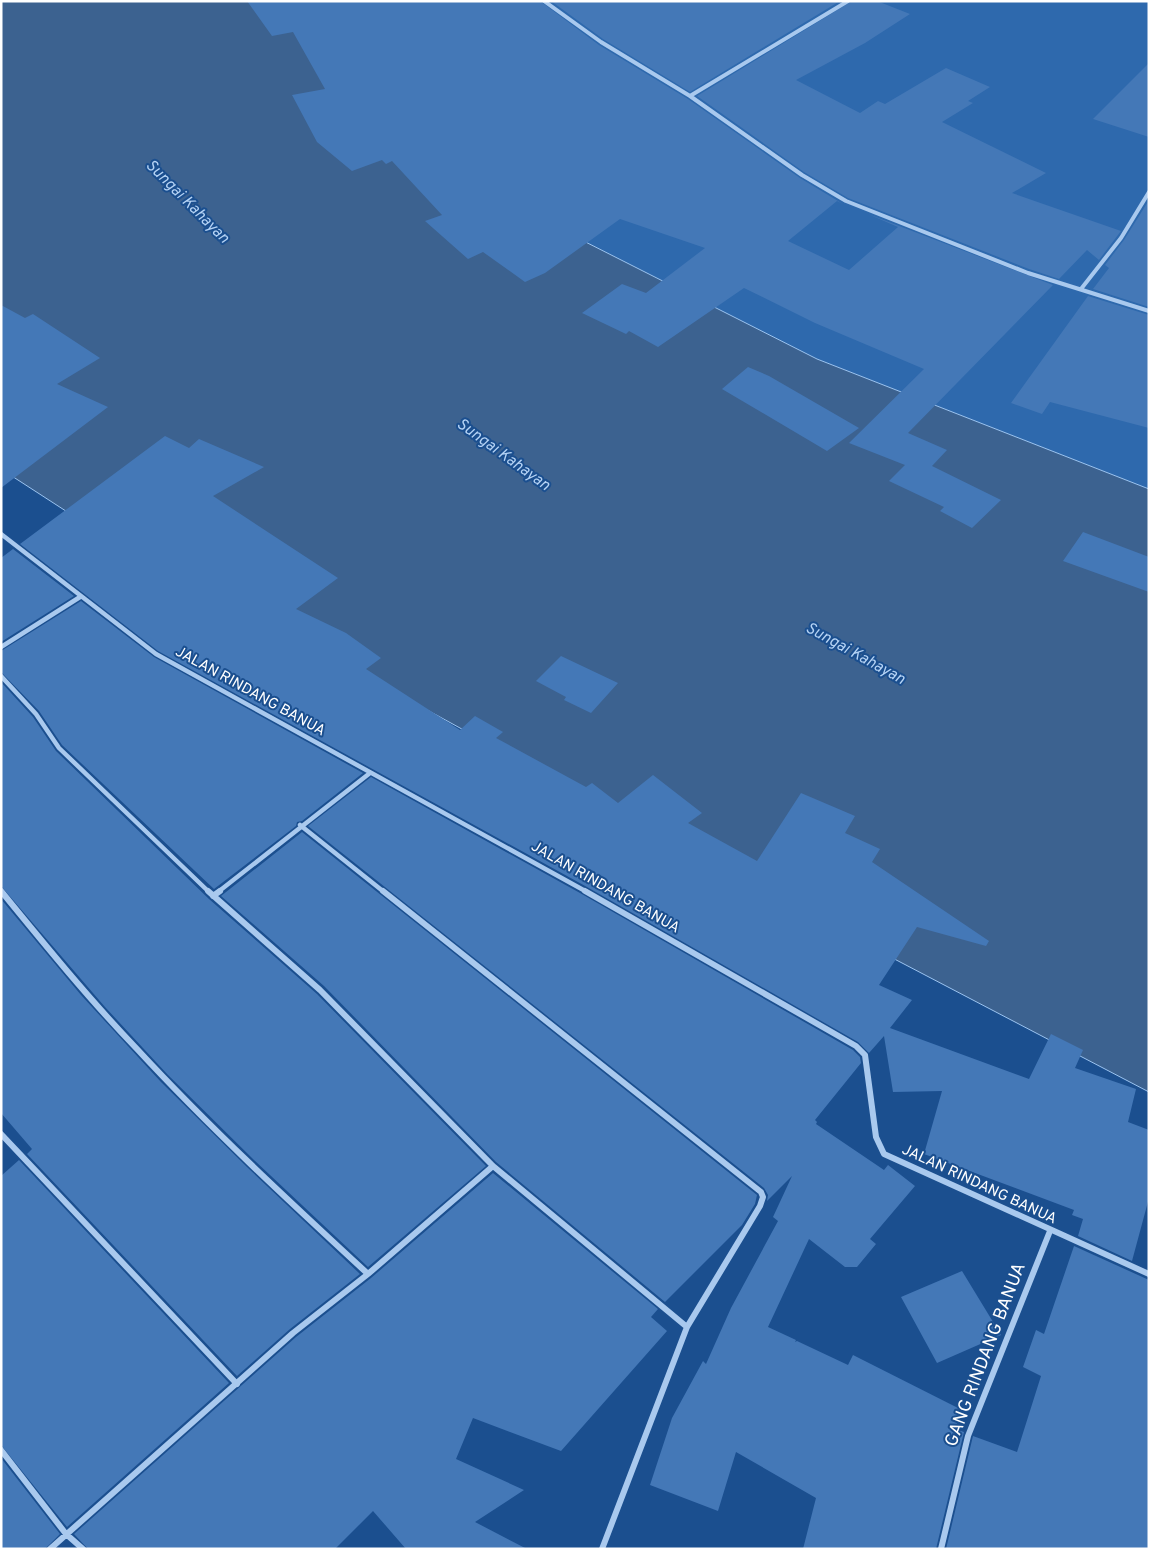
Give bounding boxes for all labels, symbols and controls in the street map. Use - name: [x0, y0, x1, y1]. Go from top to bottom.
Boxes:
- water label: Sungai Kahayan: [141, 156, 233, 248]
- water label: Sungai Kahayan: [452, 414, 554, 496]
- water label: Sungai Kahayan: [802, 618, 909, 690]
- street label: JALAN RINDANG BANUA: [172, 643, 328, 741]
- street label: JALAN RINDANG BANUA: [527, 838, 683, 938]
- street label: JALAN RINDANG BANUA: [899, 1141, 1059, 1229]
- street label: GANG RINDANG BANUA: [940, 1260, 1032, 1450]

